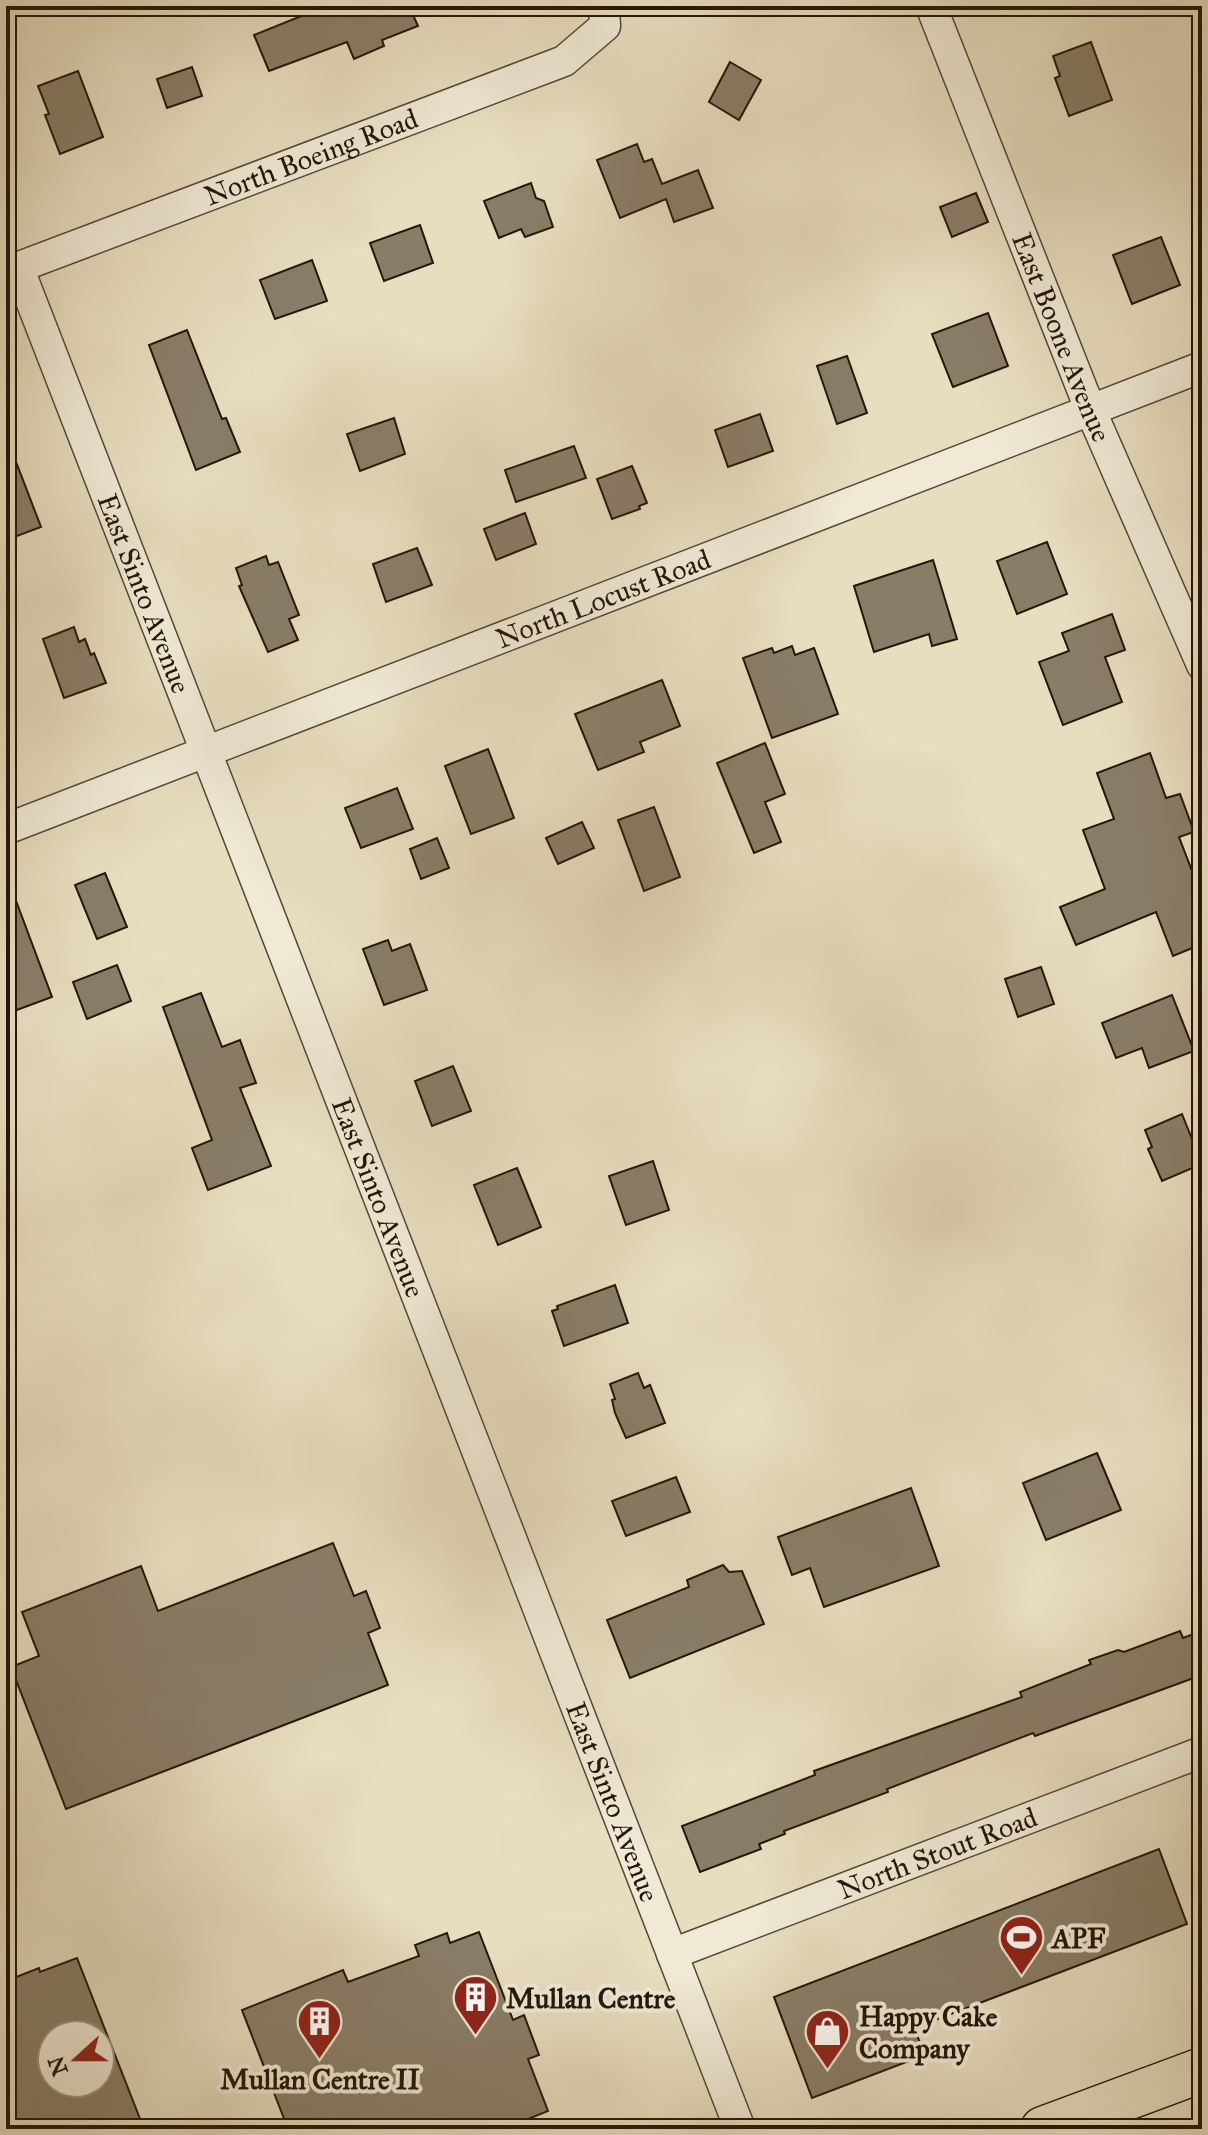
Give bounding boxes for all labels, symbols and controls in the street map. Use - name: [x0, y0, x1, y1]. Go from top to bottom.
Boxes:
- street label: North Boeing Road: [199, 101, 423, 213]
- street label: East Boone Avenue: [1004, 228, 1119, 447]
- street label: East Sinto Avenue: [90, 489, 199, 698]
- street label: North Locust Road: [491, 542, 715, 656]
- street label: East Sinto Avenue: [324, 1093, 433, 1303]
- street label: East Sinto Avenue: [558, 1697, 667, 1907]
- street label: North Stout Road: [833, 1799, 1042, 1907]
- sports icon: APF: [997, 1914, 1045, 1977]
- place label: APF: [1050, 1921, 1106, 1956]
- building icon: Mullan Centre: [451, 1974, 499, 2037]
- place label: Mullan Centre: [506, 1981, 676, 2016]
- building icon: Mullan Centre II: [296, 1998, 344, 2061]
- place label: Happy Cake Company: [859, 1999, 998, 2066]
- shop icon: Happy Cake Company: [804, 2008, 852, 2071]
- north arrow: [36, 2019, 116, 2099]
- text: N: [42, 2052, 74, 2080]
- place label: Mullan Centre II: [220, 2062, 420, 2097]

